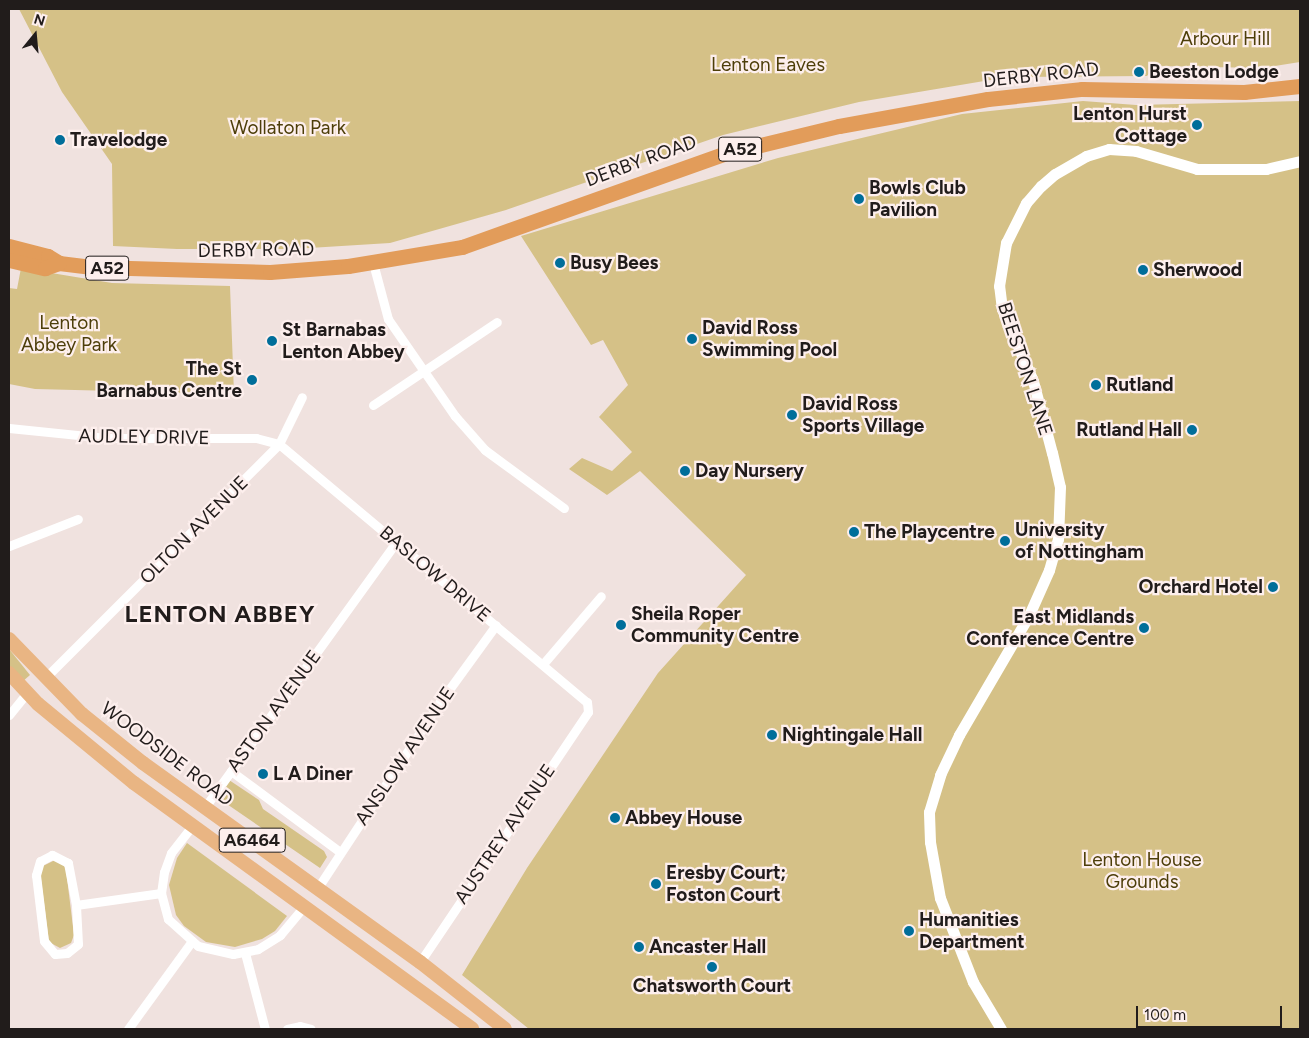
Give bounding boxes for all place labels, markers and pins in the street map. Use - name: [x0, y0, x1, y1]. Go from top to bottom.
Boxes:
- place label: Beeston Lodge: [1149, 61, 1279, 83]
- marker: Beeston Lodge: [1133, 66, 1145, 78]
- place label: Lenton Hurst Cottage: [1073, 103, 1187, 147]
- marker: Lenton Hurst Cottage: [1191, 119, 1203, 131]
- place label: Travelodge: [70, 129, 167, 151]
- marker: Travelodge: [54, 134, 66, 146]
- place label: Bowls Club Pavilion: [869, 177, 966, 221]
- marker: Bowls Club Pavilion: [853, 193, 865, 205]
- place label: Busy Bees: [570, 252, 658, 274]
- marker: Busy Bees: [554, 257, 566, 269]
- place label: Sherwood: [1153, 259, 1242, 281]
- marker: Sherwood: [1137, 264, 1149, 276]
- place label: David Ross Swimming Pool: [702, 317, 837, 361]
- place label: St Barnabas Lenton Abbey: [282, 319, 405, 363]
- marker: David Ross Swimming Pool: [686, 333, 698, 345]
- marker: St Barnabas Lenton Abbey: [266, 335, 278, 347]
- place label: The St Barnabus Centre: [96, 358, 242, 402]
- marker: The St Barnabus Centre: [246, 374, 258, 386]
- place label: Rutland: [1106, 374, 1174, 396]
- marker: Rutland: [1090, 379, 1102, 391]
- place label: David Ross Sports Village: [802, 393, 924, 437]
- marker: David Ross Sports Village: [786, 409, 798, 421]
- place label: Rutland Hall: [1076, 419, 1182, 441]
- marker: Rutland Hall: [1186, 424, 1198, 436]
- place label: Day Nursery: [695, 460, 804, 482]
- marker: Day Nursery: [679, 465, 691, 477]
- place label: University of Nottingham: [1015, 519, 1144, 563]
- place label: The Playcentre: [864, 521, 995, 543]
- marker: The Playcentre: [848, 526, 860, 538]
- marker: University of Nottingham: [999, 535, 1011, 547]
- place label: Orchard Hotel: [1139, 576, 1263, 598]
- marker: Orchard Hotel: [1267, 581, 1279, 593]
- place label: Sheila Roper Community Centre: [631, 603, 799, 647]
- place label: East Midlands Conference Centre: [966, 606, 1134, 650]
- marker: Sheila Roper Community Centre: [615, 619, 627, 631]
- marker: East Midlands Conference Centre: [1138, 622, 1150, 634]
- place label: Nightingale Hall: [782, 724, 922, 746]
- marker: Nightingale Hall: [766, 729, 778, 741]
- place label: L A Diner: [273, 763, 353, 785]
- marker: L A Diner: [257, 768, 269, 780]
- place label: Abbey House: [625, 807, 742, 829]
- marker: Abbey House: [609, 812, 621, 824]
- place label: Eresby Court; Foston Court: [666, 862, 786, 906]
- marker: Eresby Court; Foston Court: [650, 878, 662, 890]
- place label: Humanities Department: [919, 909, 1025, 953]
- marker: Humanities Department: [903, 925, 915, 937]
- place label: Ancaster Hall: [649, 936, 766, 958]
- marker: Ancaster Hall: [633, 941, 645, 953]
- marker: Chatsworth Court: [706, 961, 718, 973]
- place label: Chatsworth Court: [633, 975, 791, 997]

